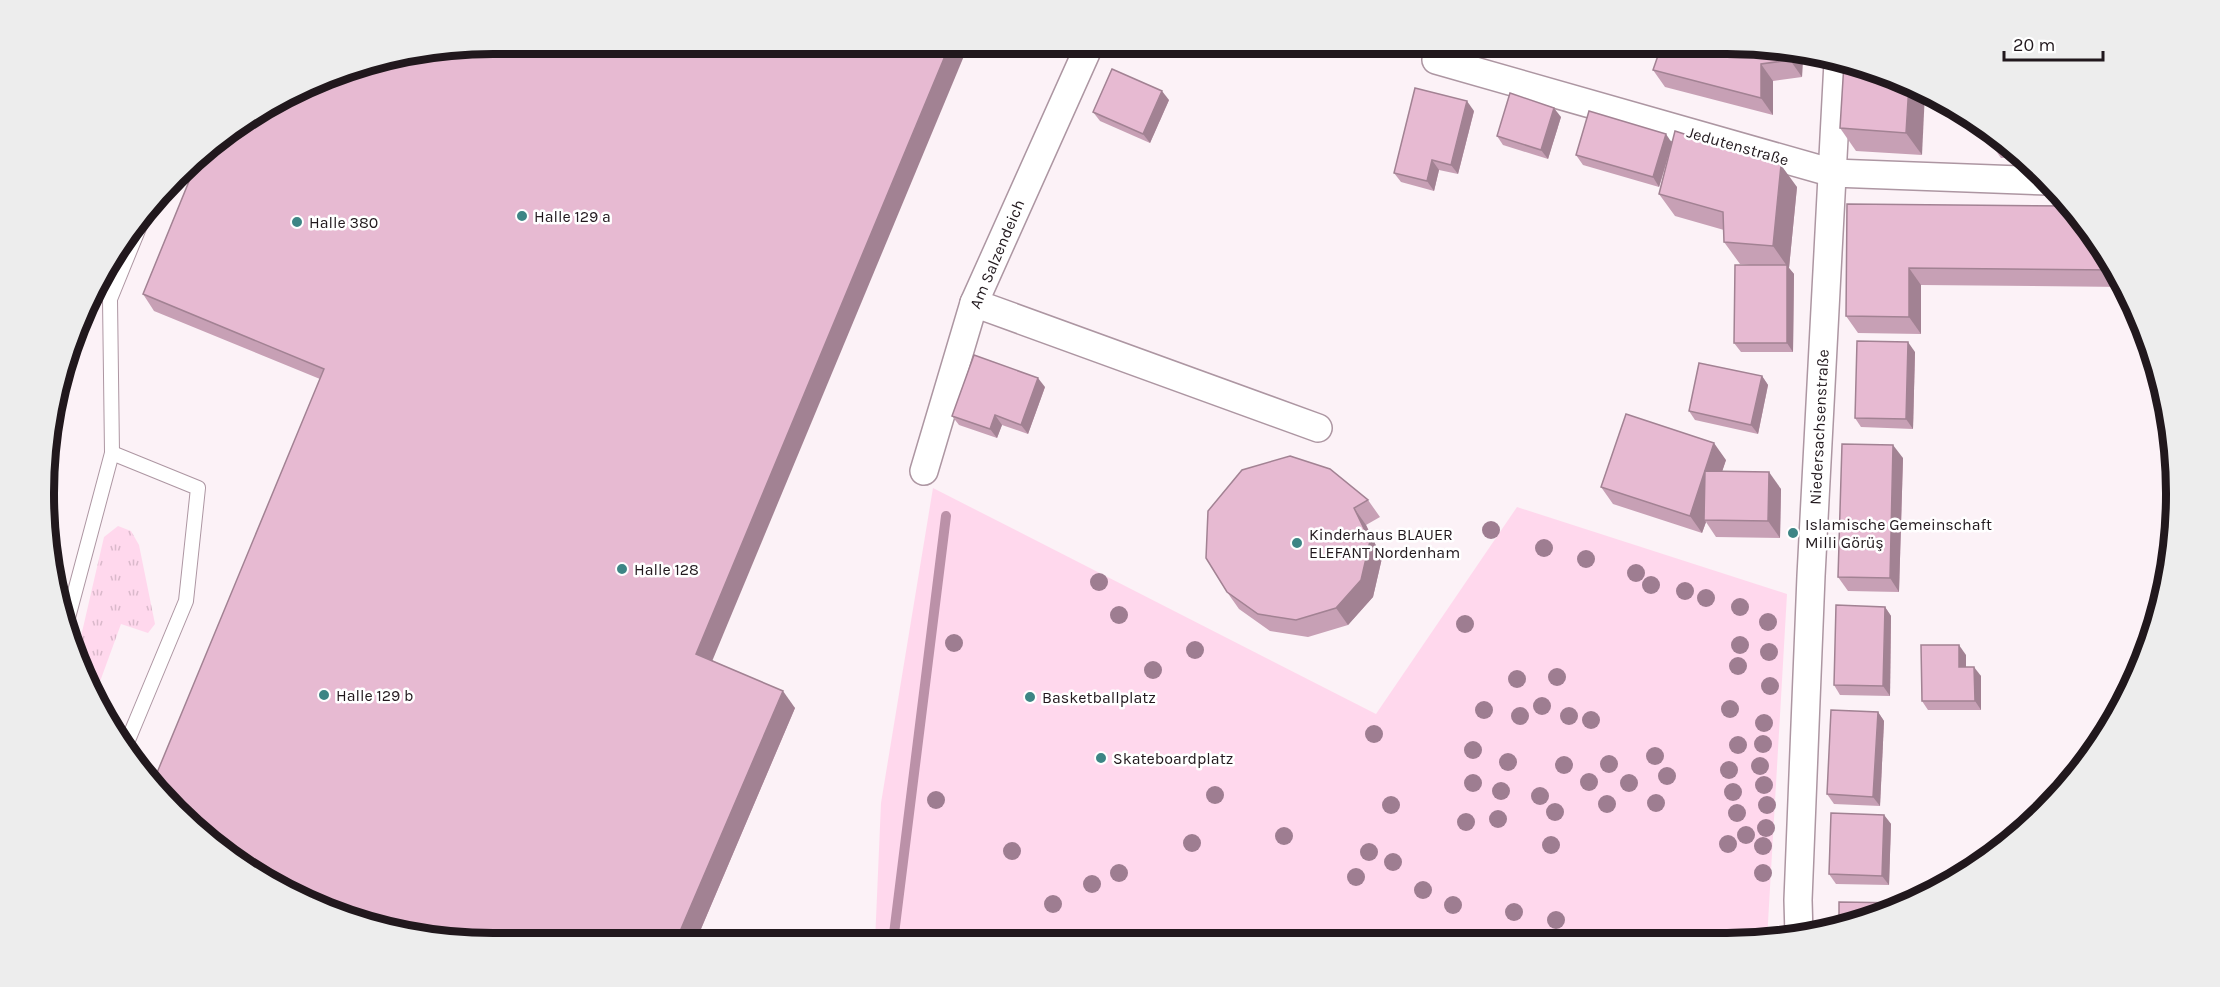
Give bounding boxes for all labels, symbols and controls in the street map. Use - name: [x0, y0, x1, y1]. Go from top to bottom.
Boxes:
- scale bar: [2004, 24, 2103, 62]
- text: 20 m: [2013, 34, 2055, 56]
- street label: Jedutenstraße: [1685, 122, 1791, 170]
- street label: Am Salzendeich: [965, 197, 1029, 311]
- place label: Halle 129 a: [534, 207, 611, 226]
- marker: Halle 129 a: [515, 209, 529, 223]
- place label: Halle 380: [309, 213, 378, 232]
- marker: Halle 380: [290, 215, 304, 229]
- street label: Niedersachsenstraße: [1805, 349, 1833, 505]
- place label: Islamische Gemeinschaft Milli Görüş: [1805, 515, 1992, 552]
- place label: Kinderhaus BLAUER ELEFANT Nordenham: [1309, 525, 1460, 562]
- marker: Islamische Gemeinschaft Milli Görüş: [1786, 526, 1800, 540]
- marker: Kinderhaus BLAUER ELEFANT Nordenham: [1290, 536, 1304, 550]
- place label: Halle 128: [634, 560, 699, 579]
- marker: Halle 128: [615, 562, 629, 576]
- place label: Halle 129 b: [336, 686, 414, 705]
- marker: Halle 129 b: [317, 688, 331, 702]
- place label: Basketballplatz: [1042, 688, 1156, 707]
- marker: Basketballplatz: [1023, 690, 1037, 704]
- place label: Skateboardplatz: [1113, 749, 1233, 768]
- marker: Skateboardplatz: [1094, 751, 1108, 765]

